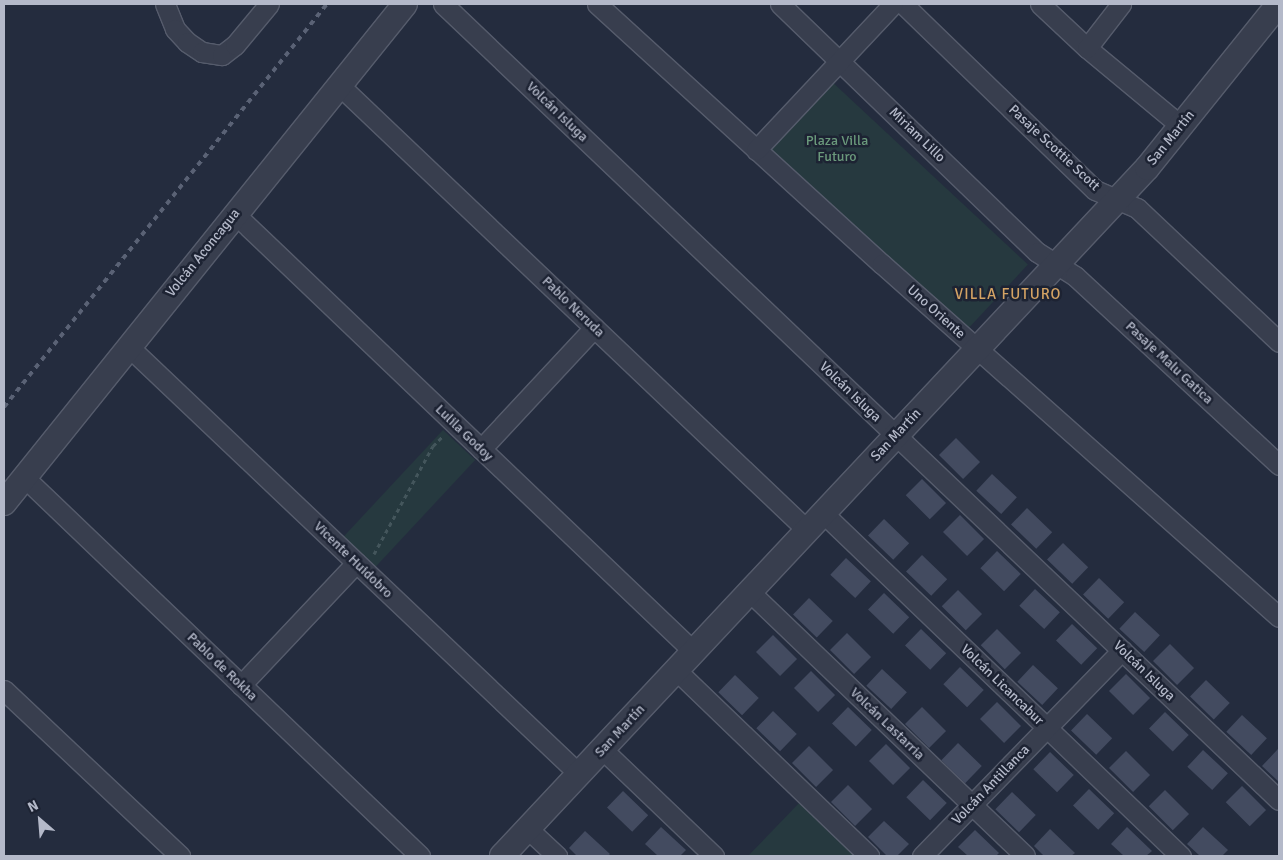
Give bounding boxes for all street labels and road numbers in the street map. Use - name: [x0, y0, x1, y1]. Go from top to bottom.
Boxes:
- street label: Volcán Isluga: [523, 78, 591, 146]
- street label: Pasaje Scottie Scott: [1005, 101, 1103, 195]
- street label: Miriam Lillo: [885, 104, 949, 166]
- street label: San Martín: [1144, 107, 1198, 169]
- street label: Volcán Aconcagua: [162, 205, 244, 301]
- street label: Pablo Neruda: [538, 273, 608, 341]
- street label: Uno Oriente: [904, 282, 968, 342]
- street label: Pasaje Malu Gatica: [1122, 318, 1216, 408]
- street label: Volcán Isluga: [816, 358, 884, 426]
- street label: Lulila Godoy: [432, 401, 496, 465]
- street label: San Martín: [867, 405, 925, 465]
- street label: Vicente Huidobro: [310, 518, 396, 602]
- street label: Pablo de Rokha: [183, 629, 261, 705]
- street label: Volcán Isluga: [1110, 637, 1178, 705]
- street label: Volcán Licancabur: [957, 641, 1047, 729]
- street label: Volcán Lastarria: [846, 684, 928, 764]
- street label: San Martín: [591, 701, 649, 761]
- street label: Volcán Antillanca: [949, 742, 1033, 828]

